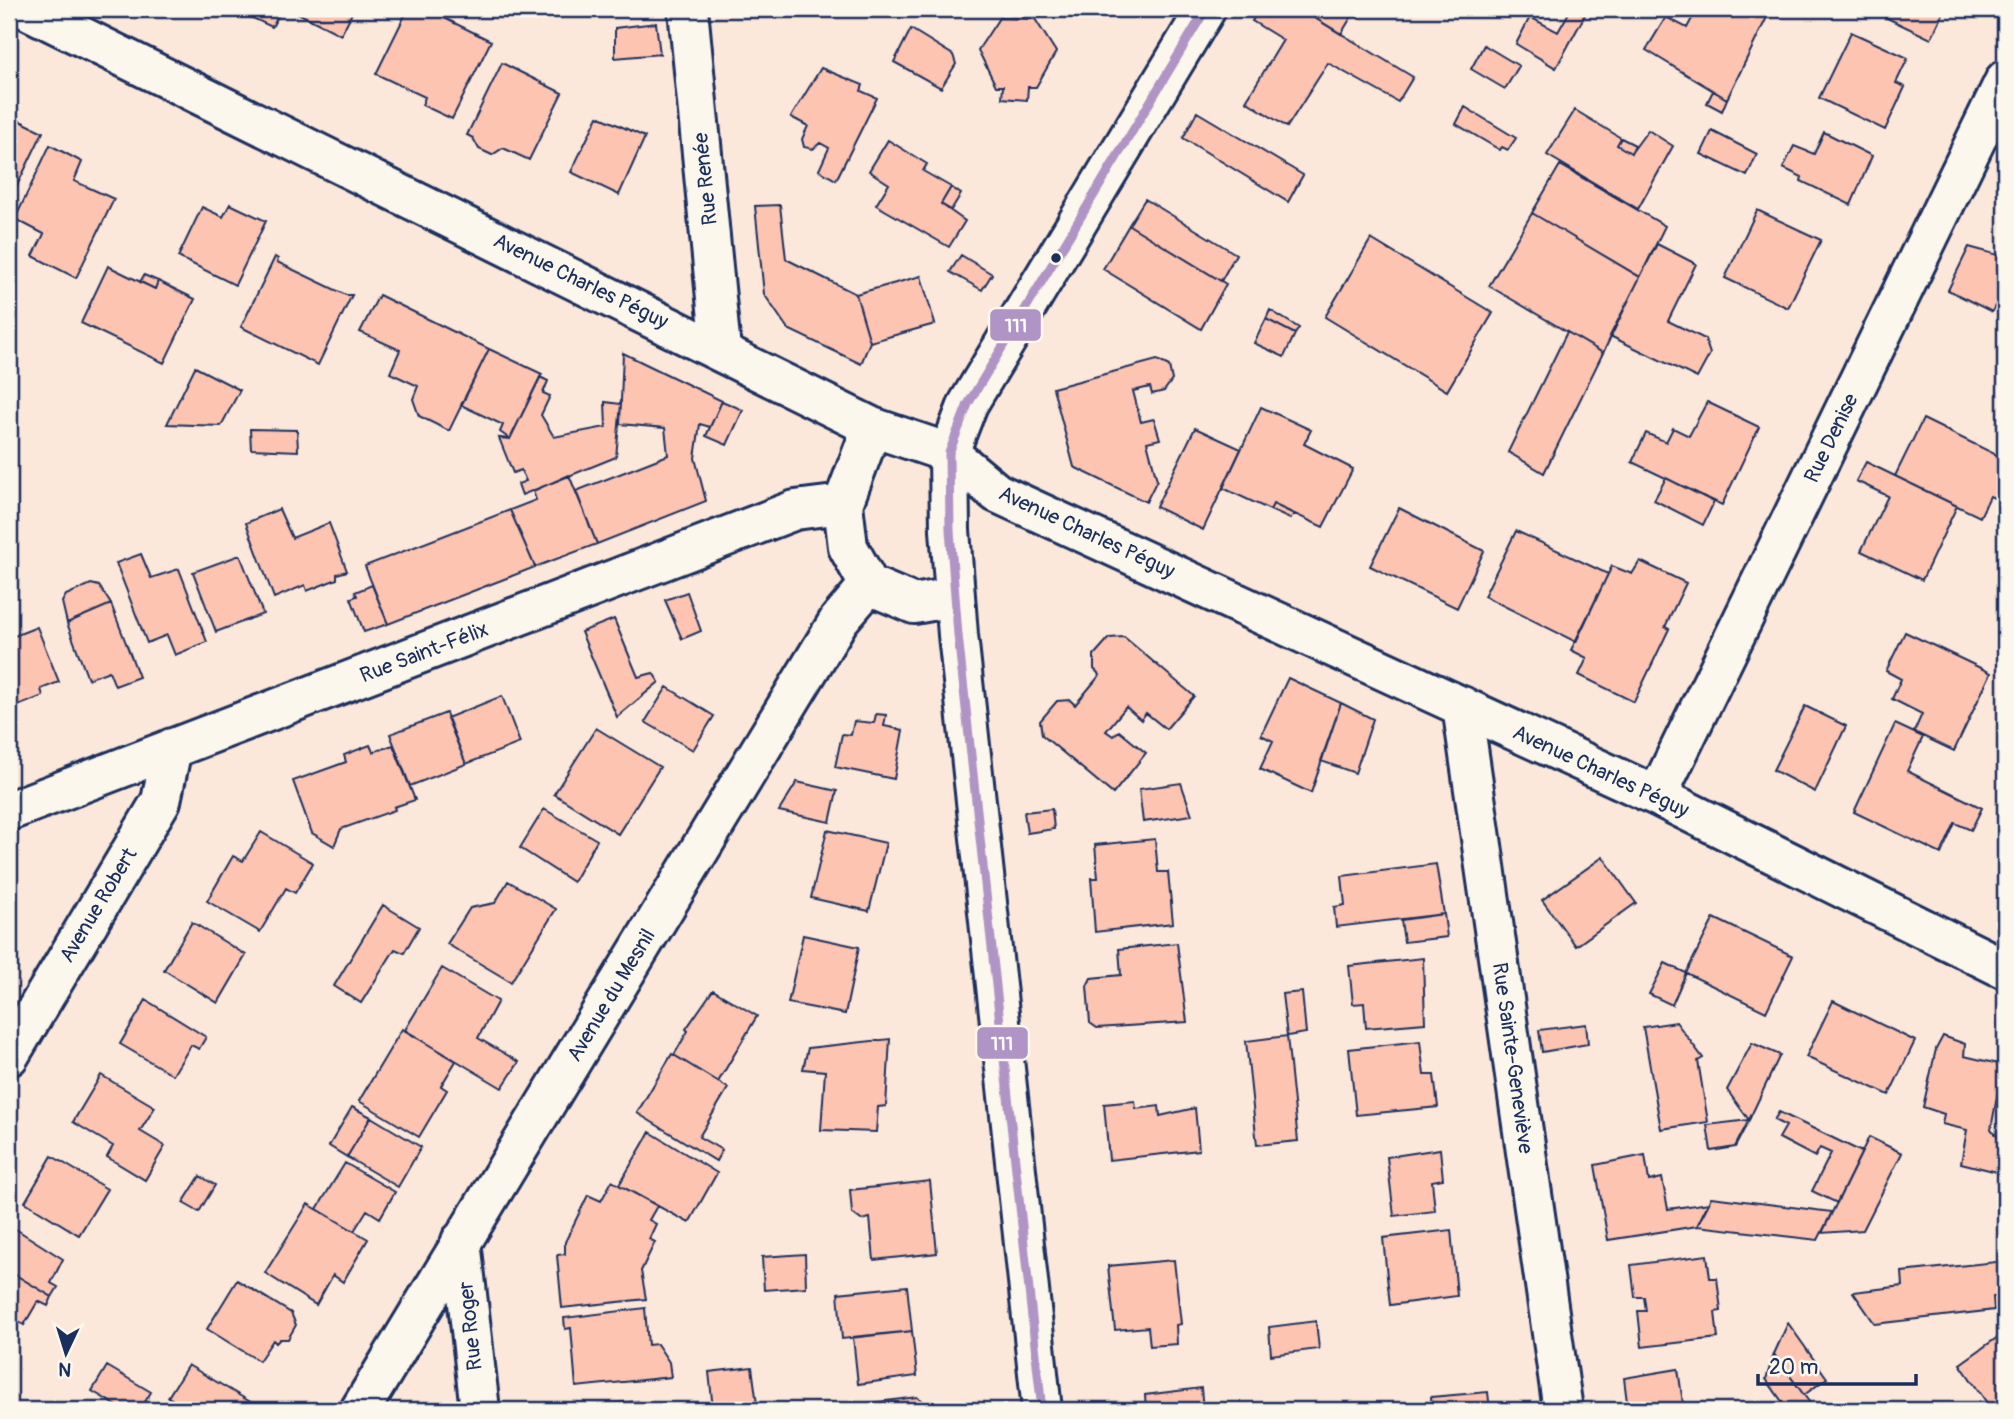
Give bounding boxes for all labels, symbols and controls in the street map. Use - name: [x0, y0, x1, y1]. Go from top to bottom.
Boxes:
- street label: Rue Renée: [687, 131, 724, 227]
- street label: Avenue Charles Péguy: [489, 227, 673, 336]
- unlabelled marker: [1049, 251, 1063, 265]
- line badge: 111: [989, 308, 1042, 342]
- text: 111: [1005, 314, 1027, 338]
- street label: Rue Denise: [1798, 389, 1865, 487]
- street label: Avenue Charles Péguy: [994, 480, 1179, 585]
- street label: Rue Saint-Félix: [356, 616, 492, 689]
- street label: Avenue Charles Péguy: [1508, 719, 1693, 824]
- street label: Avenue Robert: [54, 842, 144, 968]
- street label: Avenue du Mesnil: [561, 924, 662, 1067]
- street label: Rue Sainte-Geneviève: [1486, 961, 1539, 1156]
- line badge: 111: [976, 1026, 1029, 1060]
- text: 111: [991, 1032, 1013, 1056]
- street label: Rue Roger: [452, 1280, 489, 1372]
- north arrow: [32, 1318, 102, 1388]
- scale bar: [1758, 1342, 1916, 1386]
- text: 20 m: [1769, 1354, 1818, 1381]
- text: N: [57, 1357, 72, 1381]

